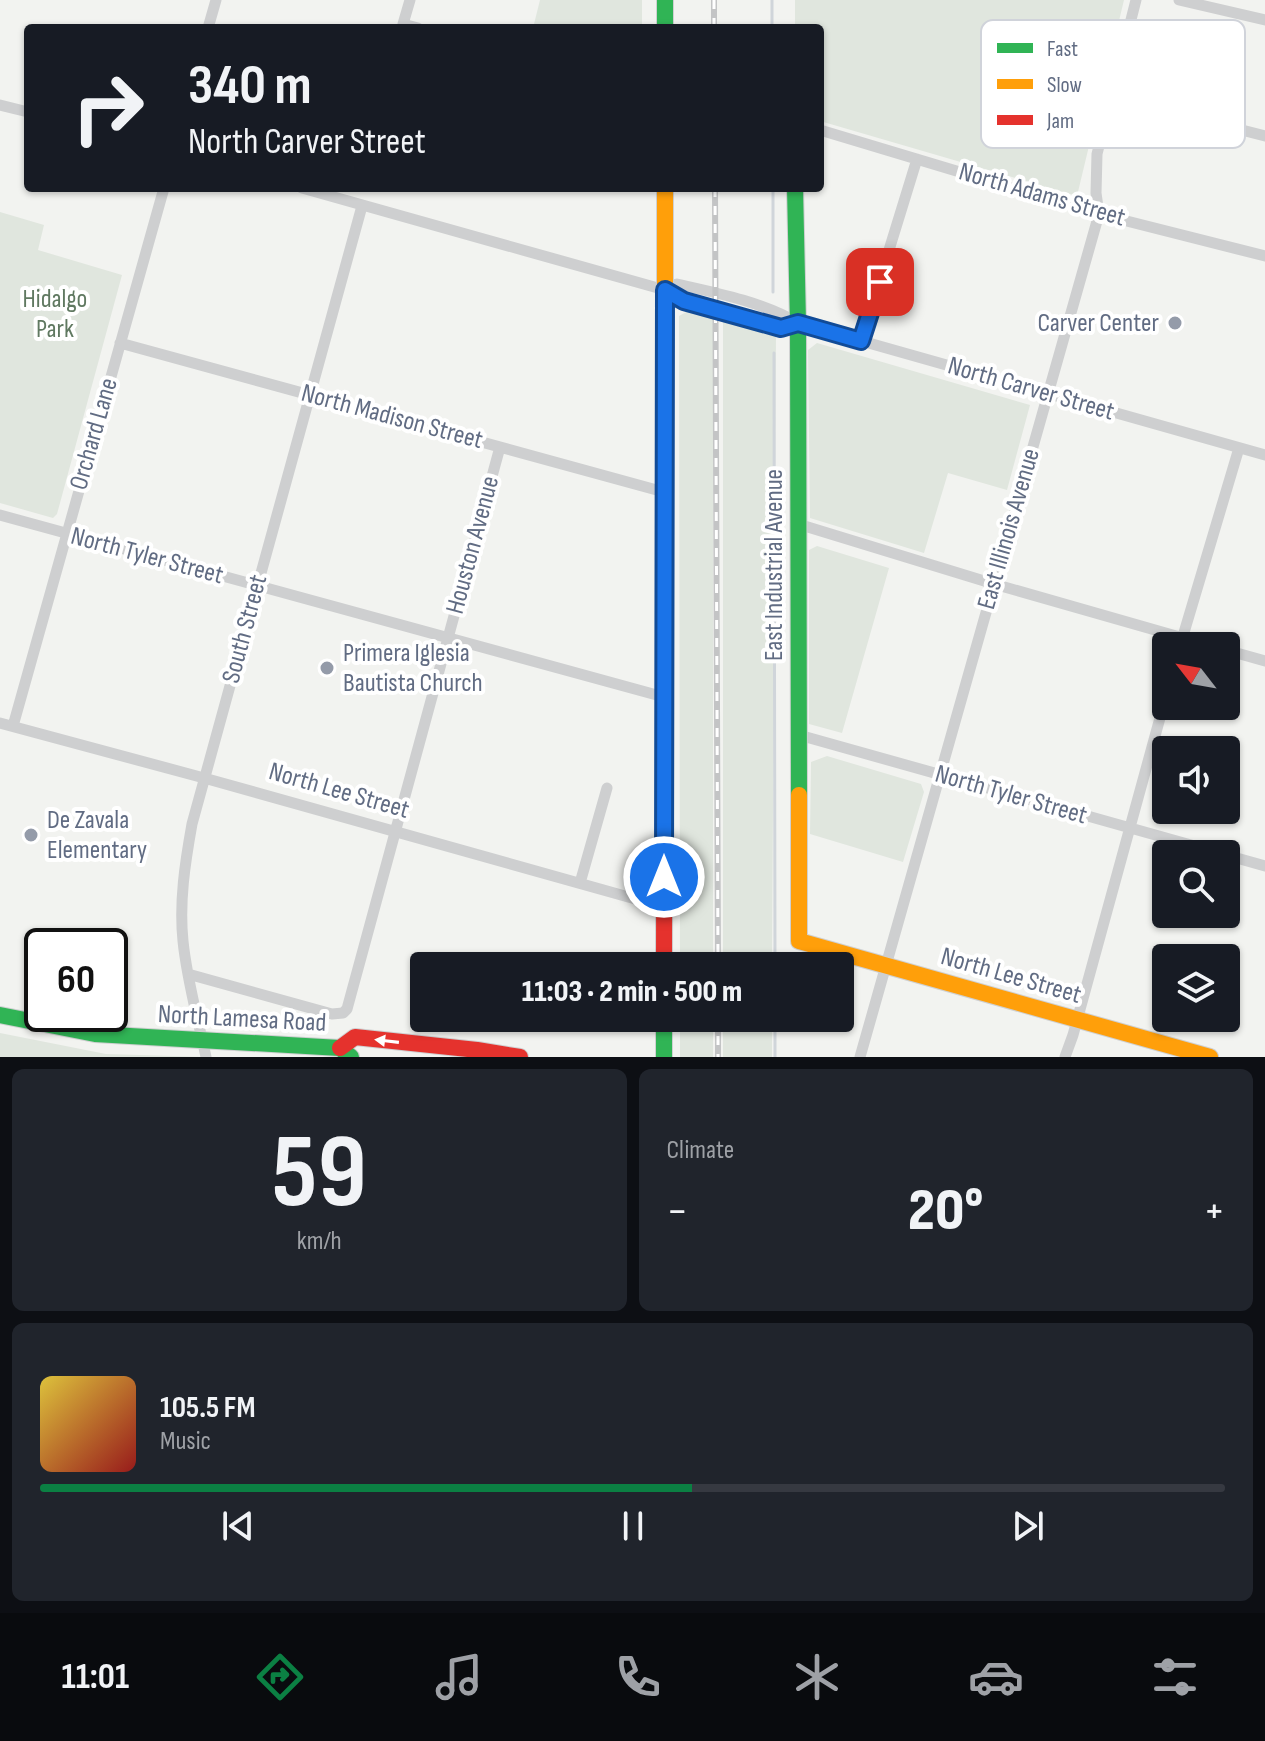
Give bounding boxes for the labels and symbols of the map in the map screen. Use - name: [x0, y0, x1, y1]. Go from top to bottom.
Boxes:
- legend: [981, 20, 1245, 148]
- text: Fast: [1047, 36, 1078, 63]
- text: Slow: [1047, 72, 1082, 99]
- text: Jam: [1046, 108, 1074, 135]
- street label: North Adams Street: [955, 156, 1129, 234]
- pin: [846, 248, 914, 316]
- park label: Hidalgo Park: [23, 284, 87, 345]
- place label: Carver Center: [1037, 308, 1160, 339]
- marker: Carver Center: [1166, 314, 1184, 332]
- street label: North Carver Street: [944, 350, 1118, 428]
- street label: Orchard Lane: [63, 375, 125, 493]
- street label: North Madison Street: [298, 378, 486, 456]
- street label: East Illinois Avenue: [971, 445, 1047, 613]
- street label: East Industrial Avenue: [759, 469, 790, 661]
- street label: Houston Avenue: [440, 473, 506, 617]
- street label: North Tyler Street: [68, 521, 227, 591]
- street label: South Street: [216, 571, 274, 687]
- north arrow: [1152, 632, 1240, 720]
- place label: Primera Iglesia Bautista Church: [343, 638, 483, 699]
- marker: Primera Iglesia Bautista Church: [318, 659, 336, 677]
- street label: North Lee Street: [265, 756, 413, 826]
- street label: North Tyler Street: [932, 759, 1090, 831]
- place label: De Zavala Elementary: [47, 805, 147, 866]
- marker: De Zavala Elementary: [22, 826, 40, 844]
- position arrow: [622, 835, 706, 919]
- speed limit sign: 60: [24, 928, 128, 1032]
- street label: North Lee Street: [937, 941, 1085, 1011]
- street label: North Lamesa Road: [157, 999, 327, 1039]
- one-way arrow: [374, 1034, 399, 1047]

